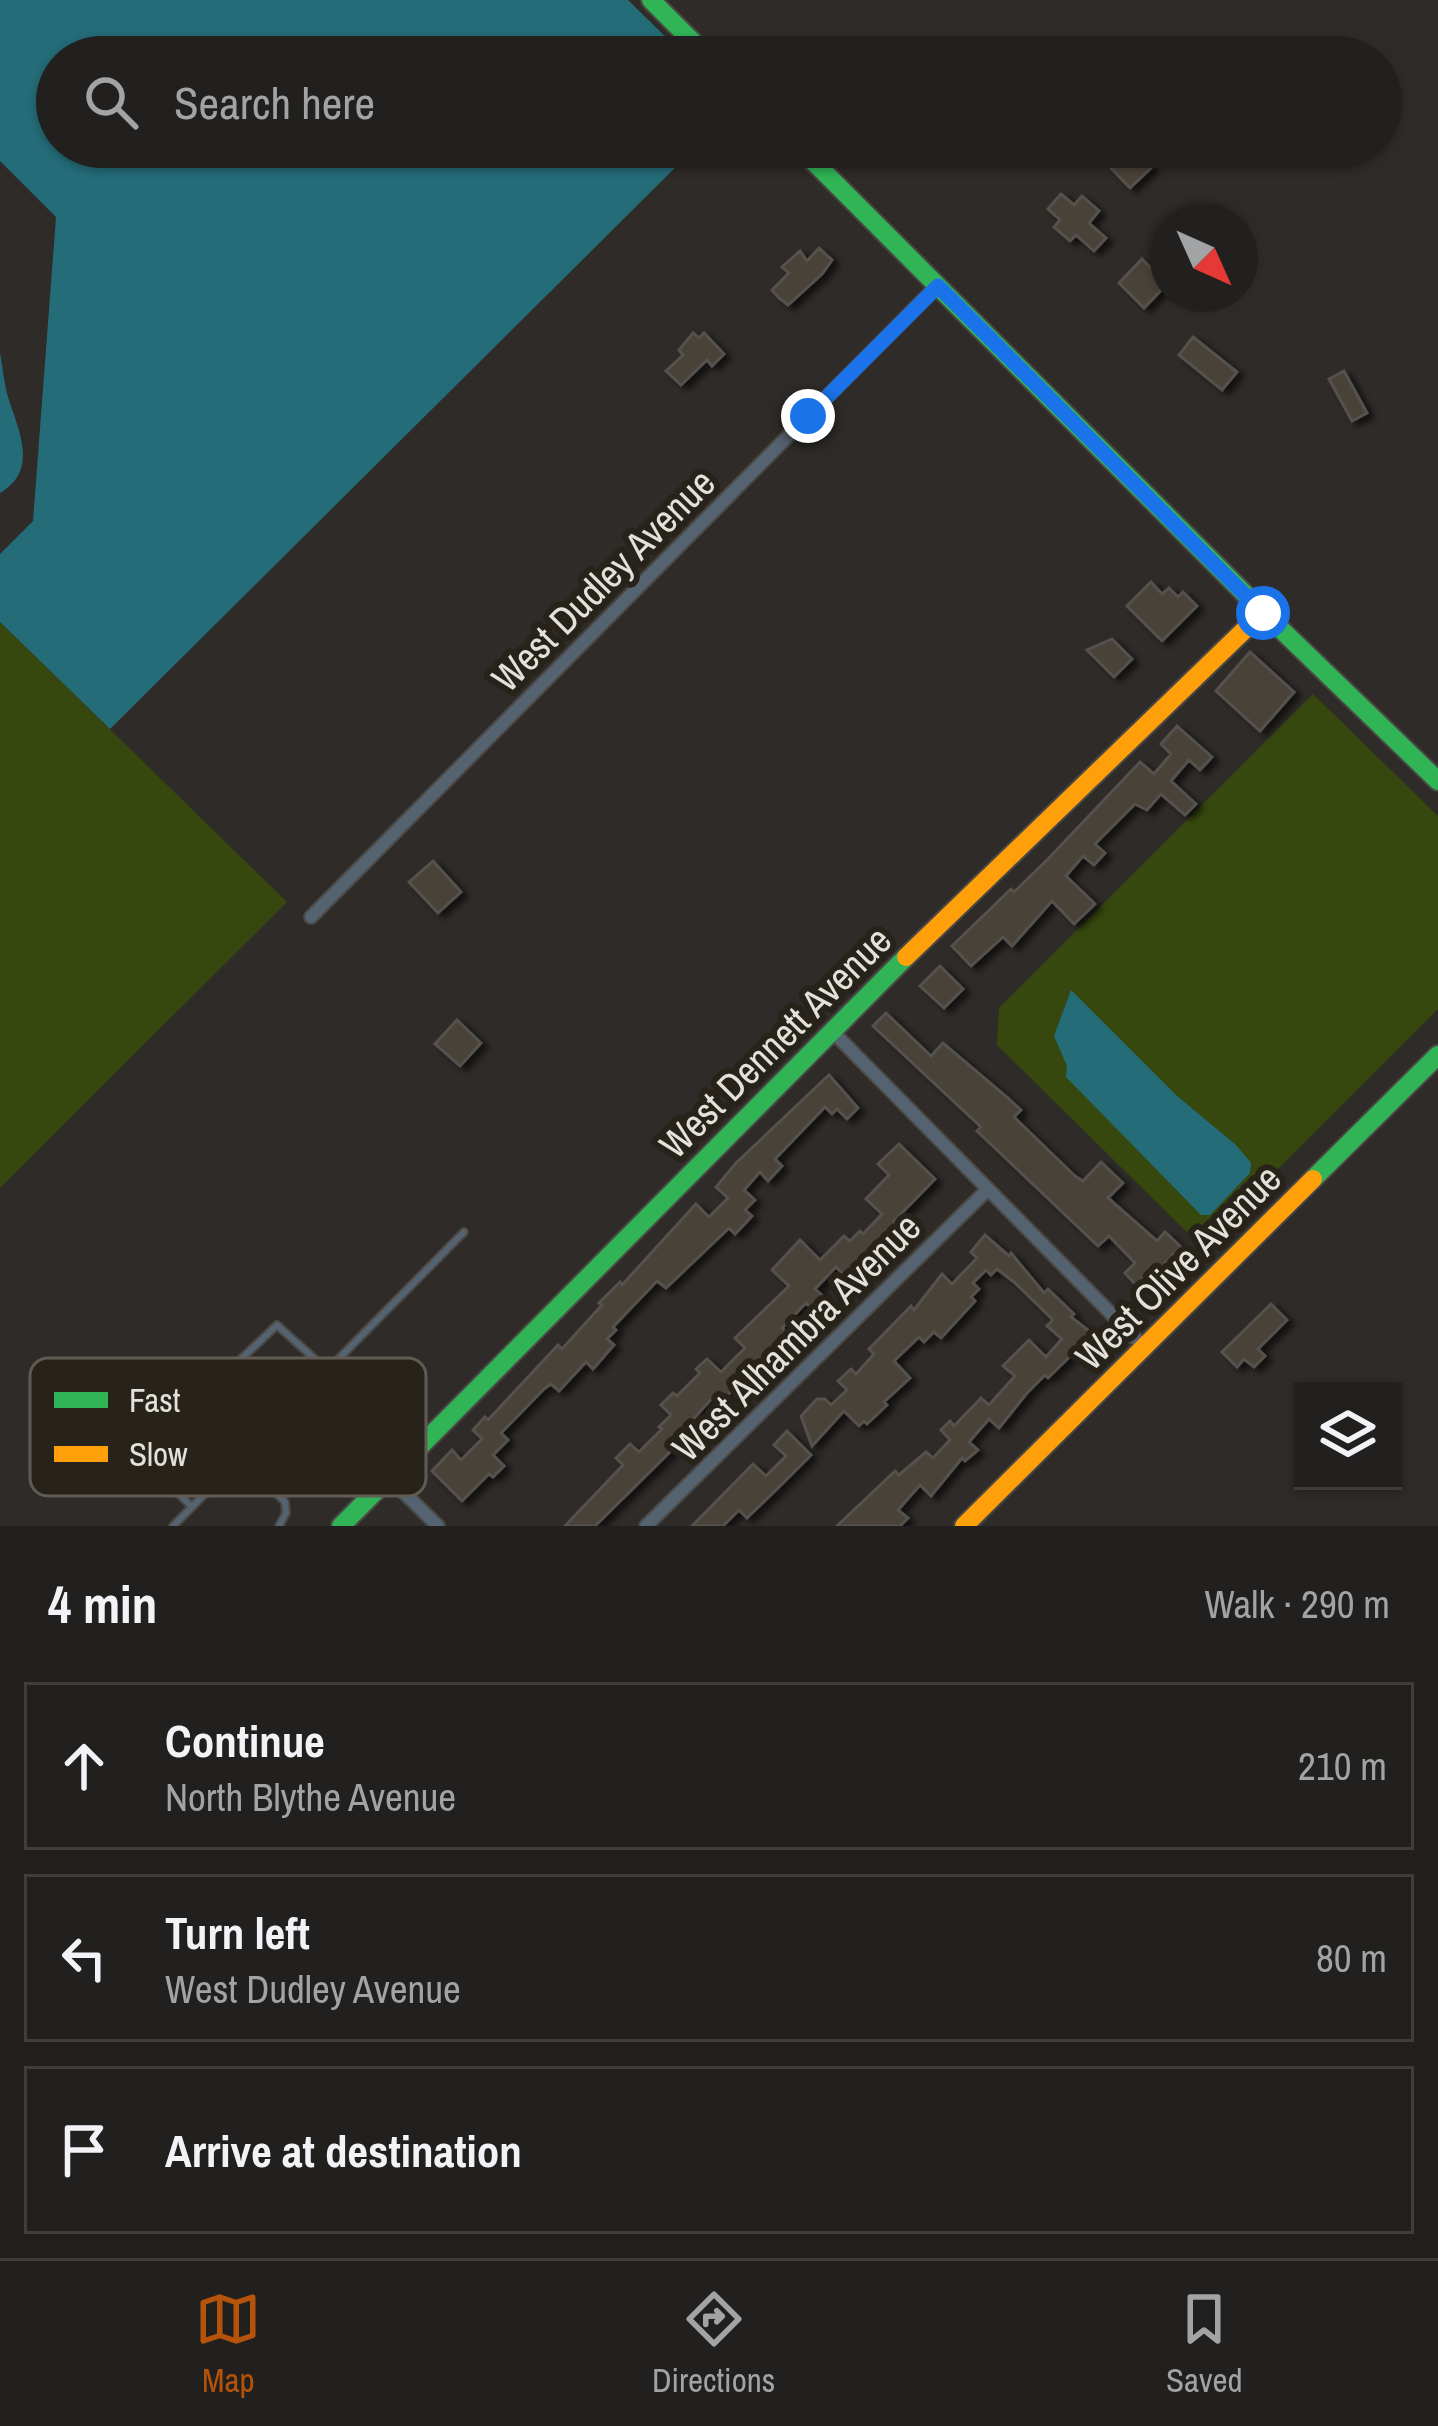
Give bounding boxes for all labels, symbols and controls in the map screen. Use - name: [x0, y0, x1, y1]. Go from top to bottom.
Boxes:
- search box: [36, 36, 1402, 168]
- icon: search: [78, 69, 144, 135]
- text: Search here: [174, 72, 375, 133]
- north arrow: [1150, 204, 1258, 312]
- route end: [781, 389, 835, 443]
- street label: West Dudley Avenue: [480, 457, 726, 703]
- route start: [1236, 586, 1290, 640]
- street label: West Dennett Avenue: [648, 915, 902, 1169]
- street label: West Olive Avenue: [1064, 1153, 1292, 1381]
- street label: West Alhambra Avenue: [660, 1201, 932, 1473]
- legend: [30, 1358, 426, 1496]
- text: Fast: [129, 1378, 180, 1422]
- map controls: [1294, 1382, 1402, 1490]
- button: layers: [1294, 1382, 1402, 1490]
- text: Slow: [129, 1432, 188, 1476]
- text: 4 min: [48, 1570, 157, 1639]
- text: Walk · 290 m: [1205, 1578, 1390, 1630]
- text: Continue: [165, 1710, 325, 1771]
- icon: ahead: [51, 1733, 117, 1799]
- text: 210 m: [1298, 1740, 1387, 1792]
- text: North Blythe Avenue: [165, 1771, 456, 1823]
- text: Turn left: [165, 1902, 310, 1963]
- icon: left: [51, 1925, 117, 1991]
- text: 80 m: [1316, 1932, 1387, 1984]
- text: West Dudley Avenue: [165, 1963, 461, 2015]
- icon: arrive: [51, 2117, 117, 2183]
- text: Arrive at destination: [165, 2120, 522, 2181]
- tab: Map: [195, 2286, 261, 2402]
- tab: Directions: [652, 2286, 775, 2402]
- tab: Saved: [1166, 2286, 1243, 2402]

